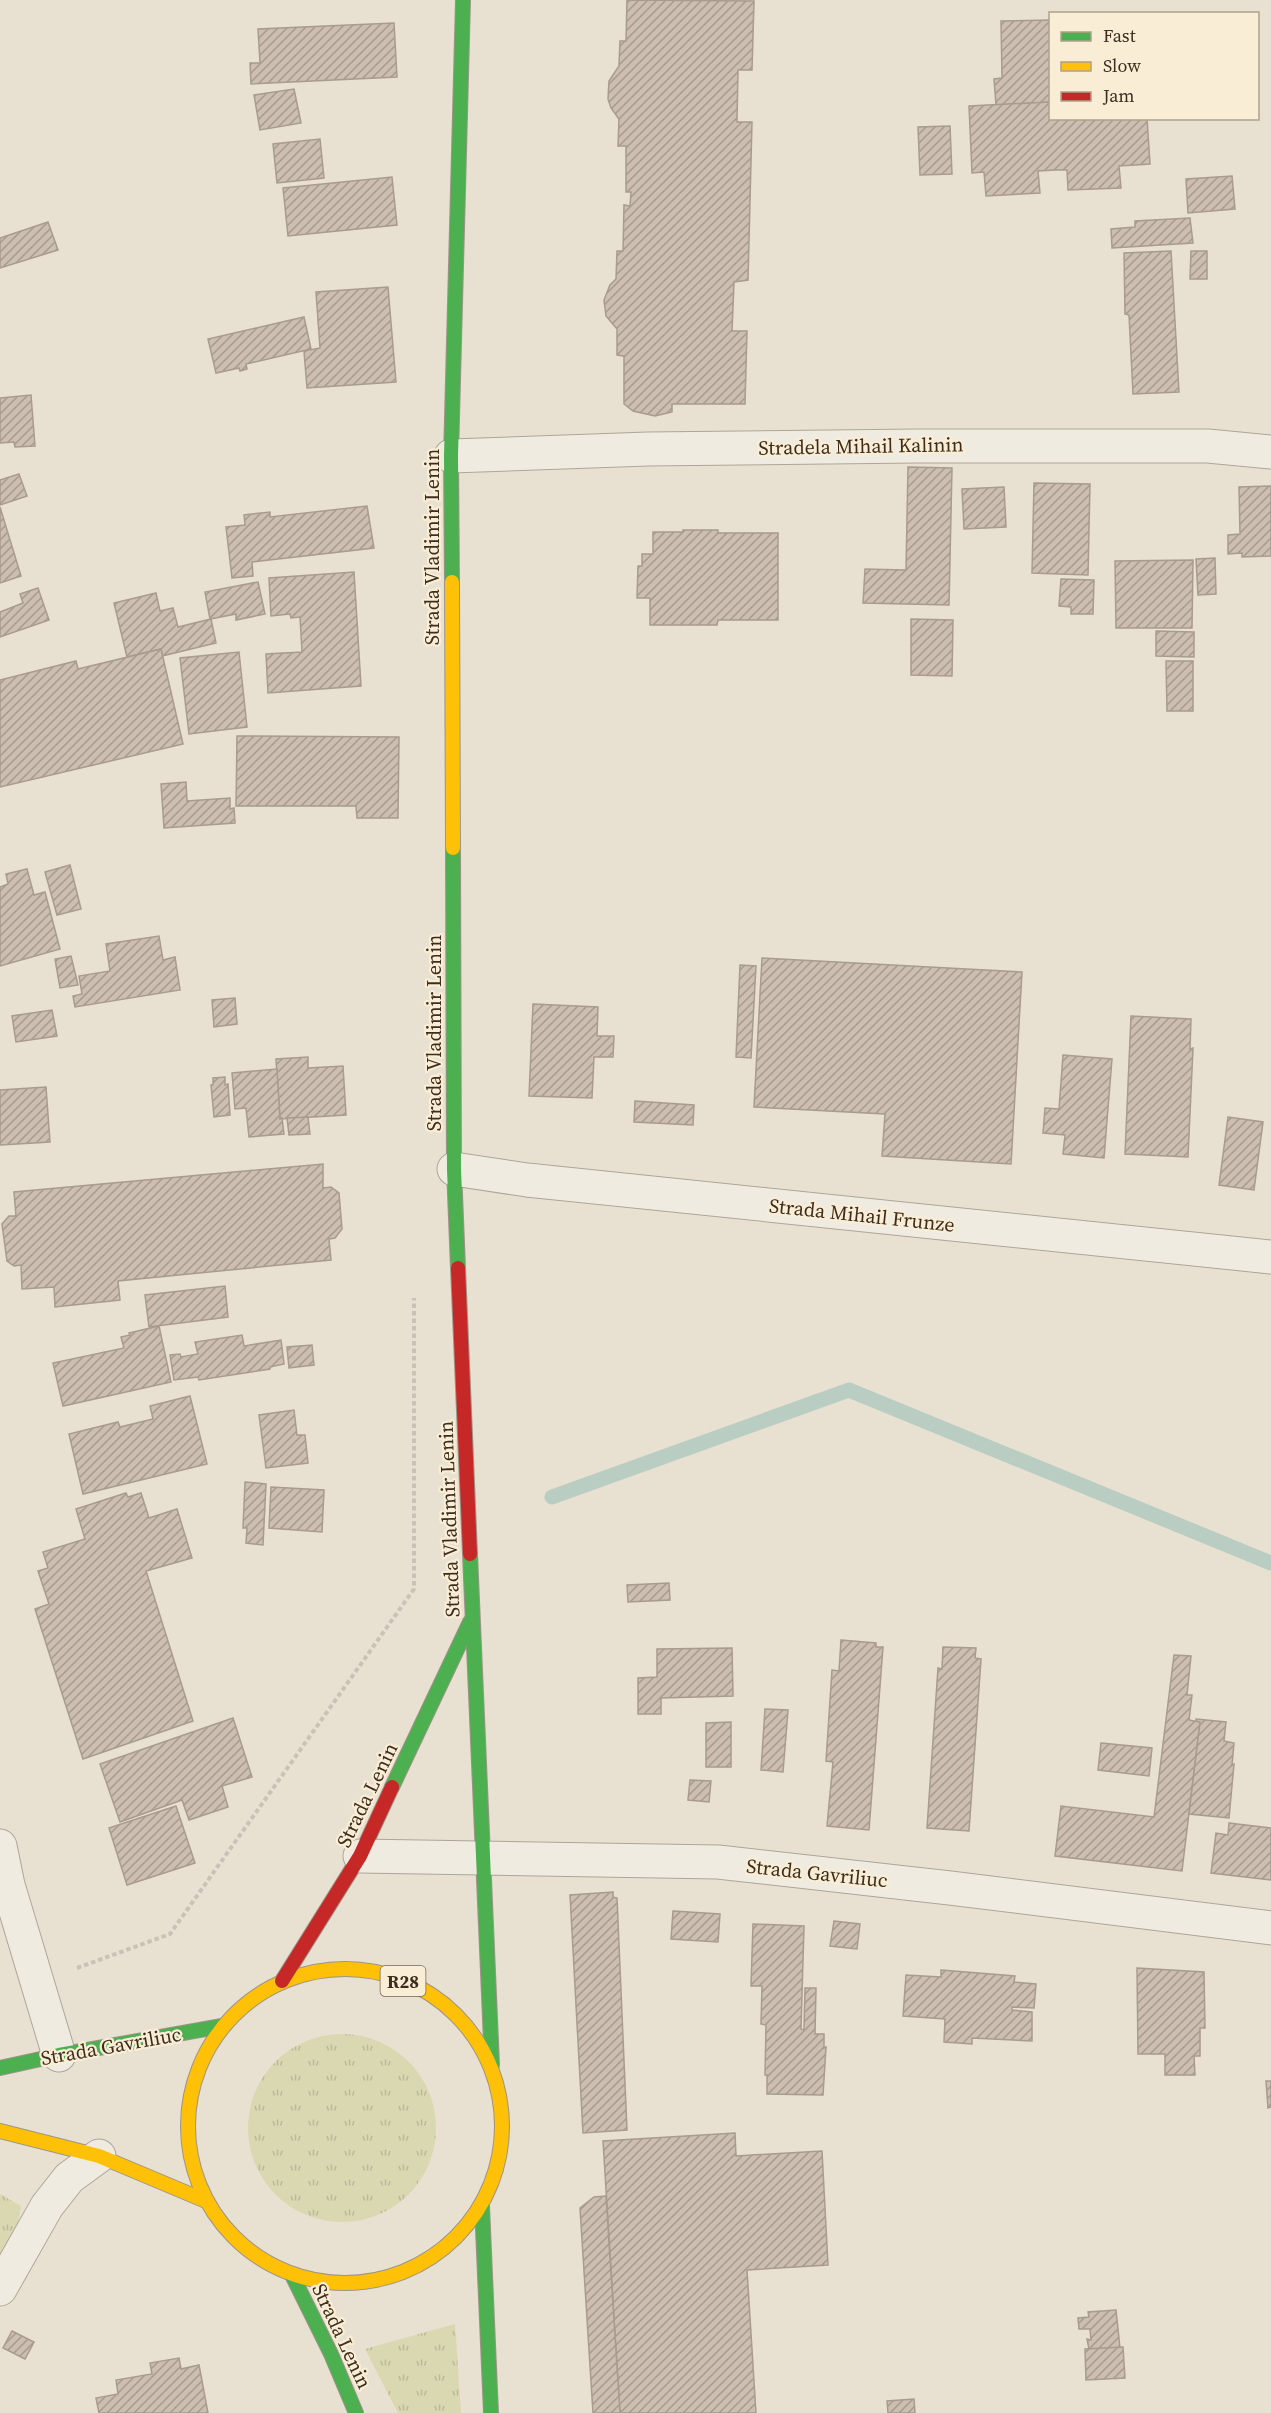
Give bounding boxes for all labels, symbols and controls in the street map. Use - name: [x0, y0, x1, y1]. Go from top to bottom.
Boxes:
- legend: [1049, 12, 1259, 120]
- text: Fast: [1103, 23, 1136, 48]
- text: Slow: [1103, 53, 1141, 78]
- text: Jam: [1102, 83, 1135, 108]
- street label: Stradela Mihail Kalinin: [758, 430, 964, 462]
- street label: Strada Vladimir Lenin: [418, 449, 446, 645]
- street label: Strada Vladimir Lenin: [420, 935, 448, 1131]
- street label: Strada Mihail Frunze: [768, 1191, 956, 1239]
- street label: Strada Vladimir Lenin: [432, 1420, 466, 1618]
- street label: Strada Lenin: [330, 1738, 404, 1852]
- street label: Strada Gavriliuc: [745, 1852, 889, 1894]
- road number: R28: [380, 1966, 426, 1996]
- street label: Strada Gavriliuc: [39, 2020, 184, 2072]
- street label: Strada Lenin: [305, 2279, 379, 2393]

